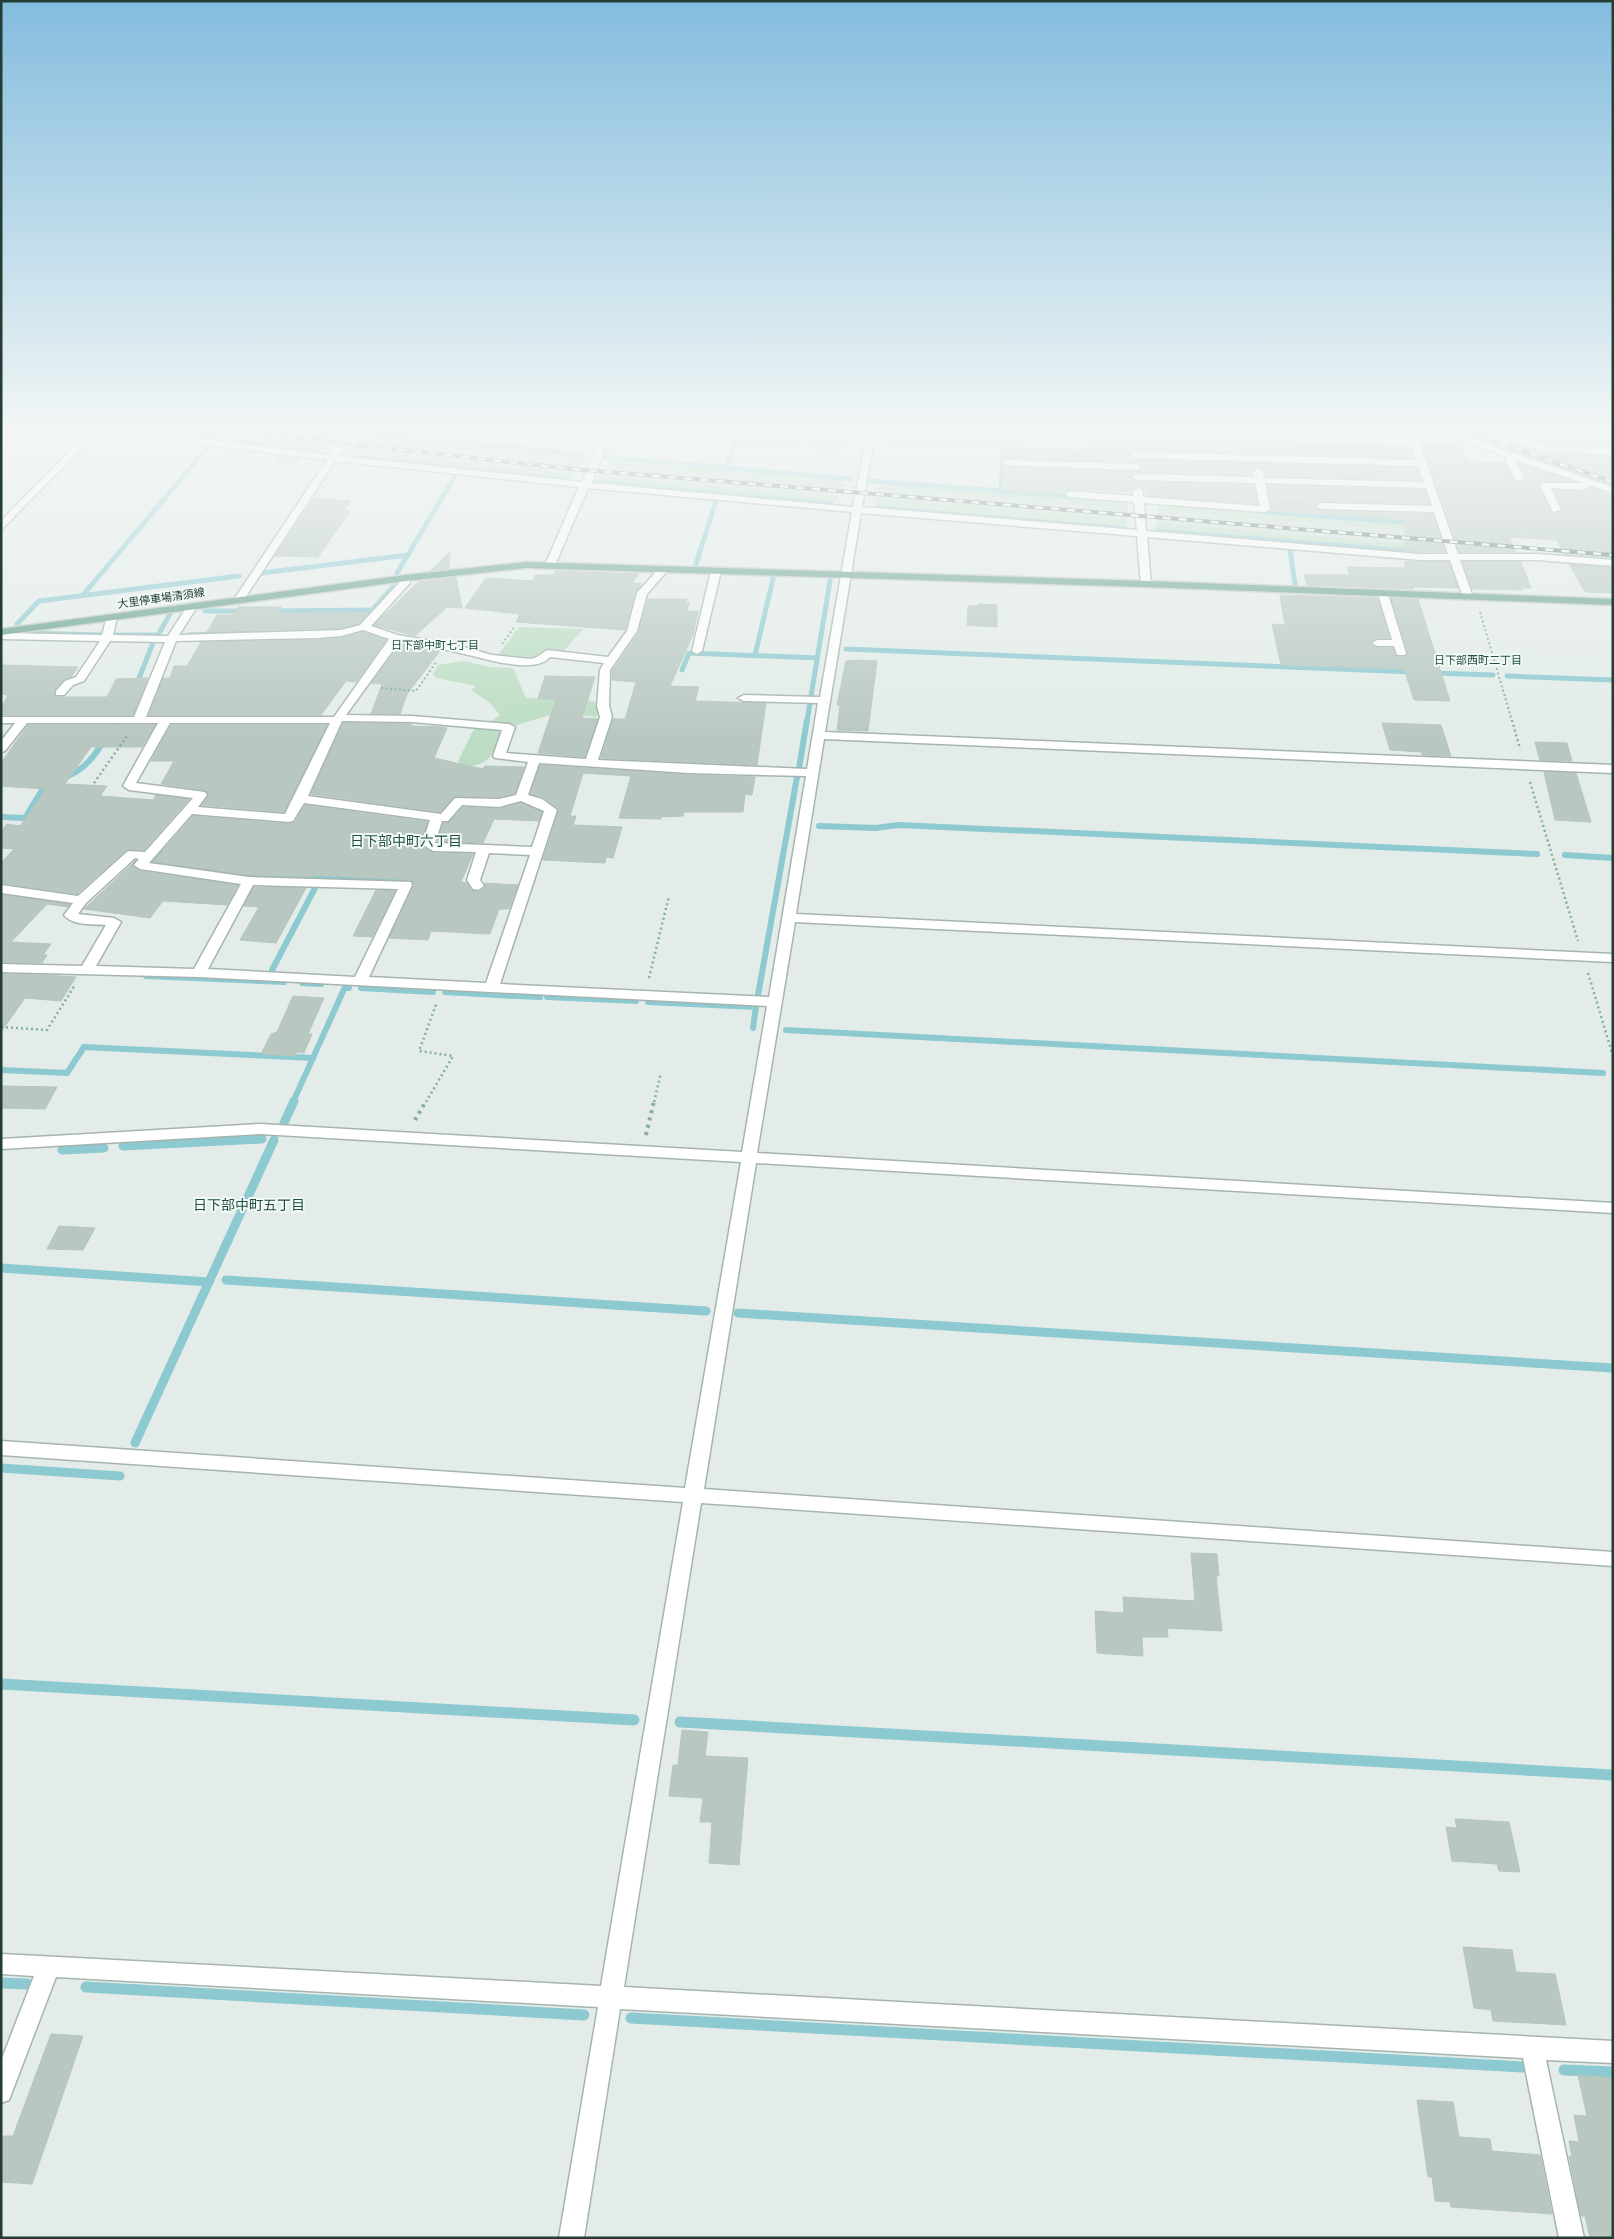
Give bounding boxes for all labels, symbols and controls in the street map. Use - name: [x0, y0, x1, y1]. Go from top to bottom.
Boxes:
- street label: 大里停車場清須線: [117, 586, 205, 610]
- district label: 日下部中町七丁目: [391, 639, 479, 651]
- district label: 日下部西町二丁目: [1434, 654, 1522, 666]
- district label: 日下部中町六丁目: [350, 833, 462, 849]
- district label: 日下部中町五丁目: [193, 1197, 305, 1213]

